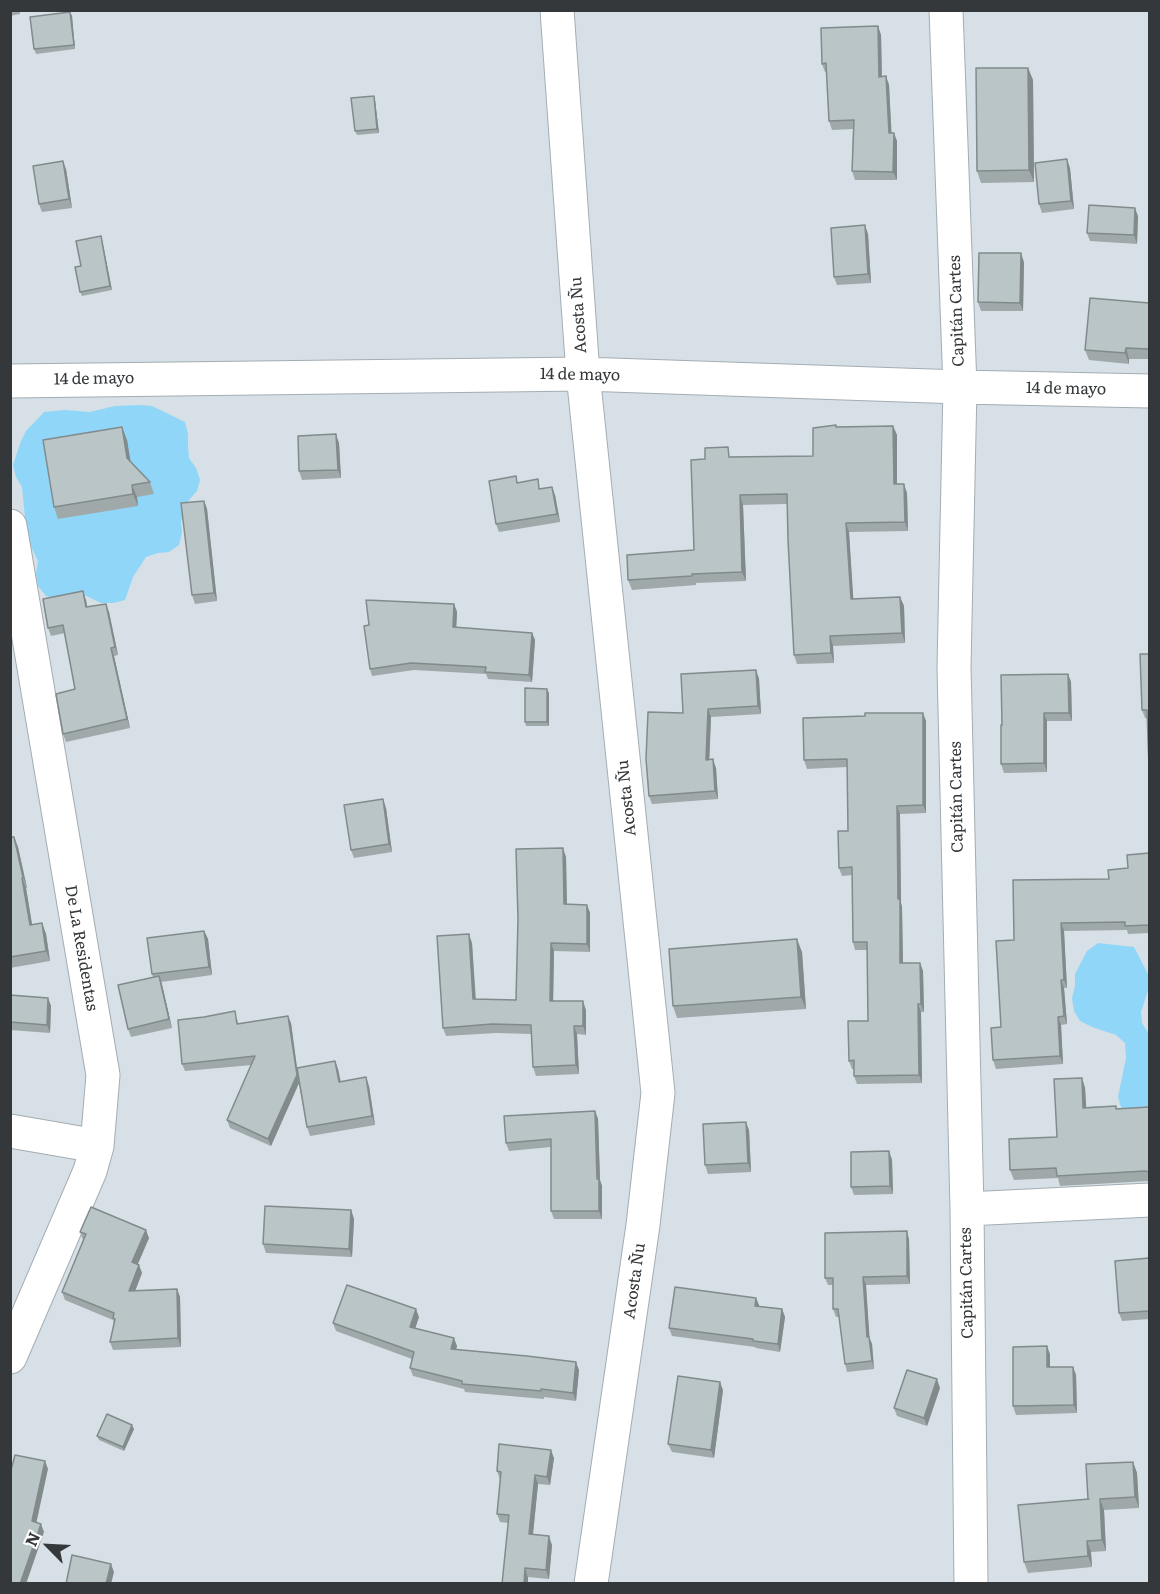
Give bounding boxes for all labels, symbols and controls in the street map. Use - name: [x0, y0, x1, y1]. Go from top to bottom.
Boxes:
- street label: Capitán Cartes: [945, 255, 969, 367]
- street label: Acosta Ñu: [567, 276, 591, 354]
- street label: 14 de mayo: [540, 365, 620, 385]
- street label: 14 de mayo: [54, 369, 134, 389]
- street label: 14 de mayo: [1026, 379, 1106, 399]
- street label: Capitán Cartes: [946, 741, 968, 853]
- street label: Acosta Ñu: [613, 759, 641, 837]
- street label: De La Residentas: [60, 884, 102, 1012]
- street label: Capitán Cartes: [956, 1227, 978, 1339]
- street label: Acosta Ñu: [620, 1242, 650, 1320]
- north arrow: [18, 1516, 78, 1576]
- text: N: [18, 1528, 45, 1550]

